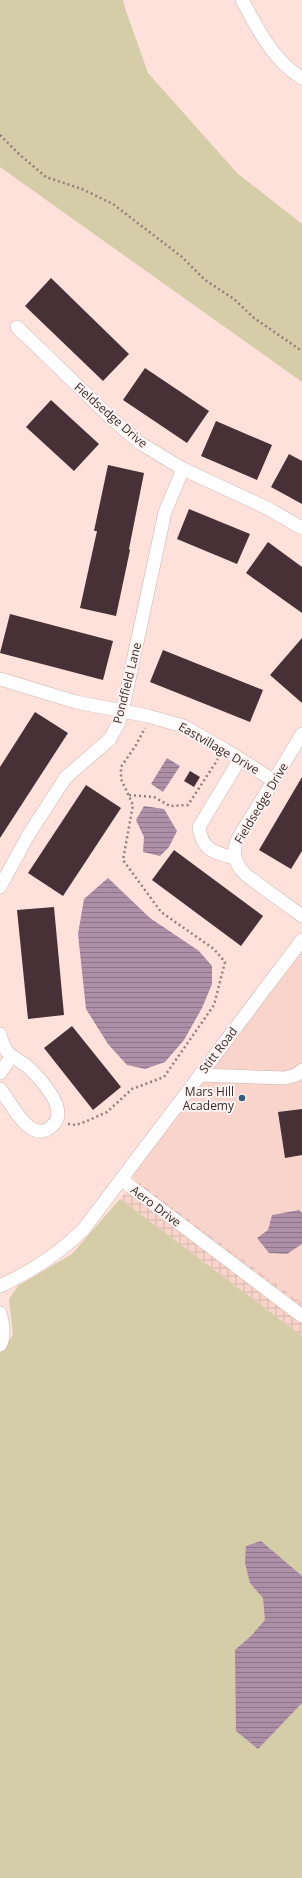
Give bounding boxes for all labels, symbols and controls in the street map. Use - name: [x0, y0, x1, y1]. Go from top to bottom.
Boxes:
- street label: Fieldsedge Drive: [71, 378, 151, 452]
- street label: Pondfield Lane: [109, 640, 145, 726]
- street label: Eastvillage Drive: [175, 718, 263, 778]
- street label: Fieldsedge Drive: [230, 759, 292, 847]
- street label: Stitt Road: [195, 1023, 241, 1077]
- place label: Mars Hill Academy: [183, 1083, 235, 1114]
- marker: Mars Hill Academy: [237, 1093, 247, 1103]
- street label: Aero Drive: [127, 1181, 185, 1231]

